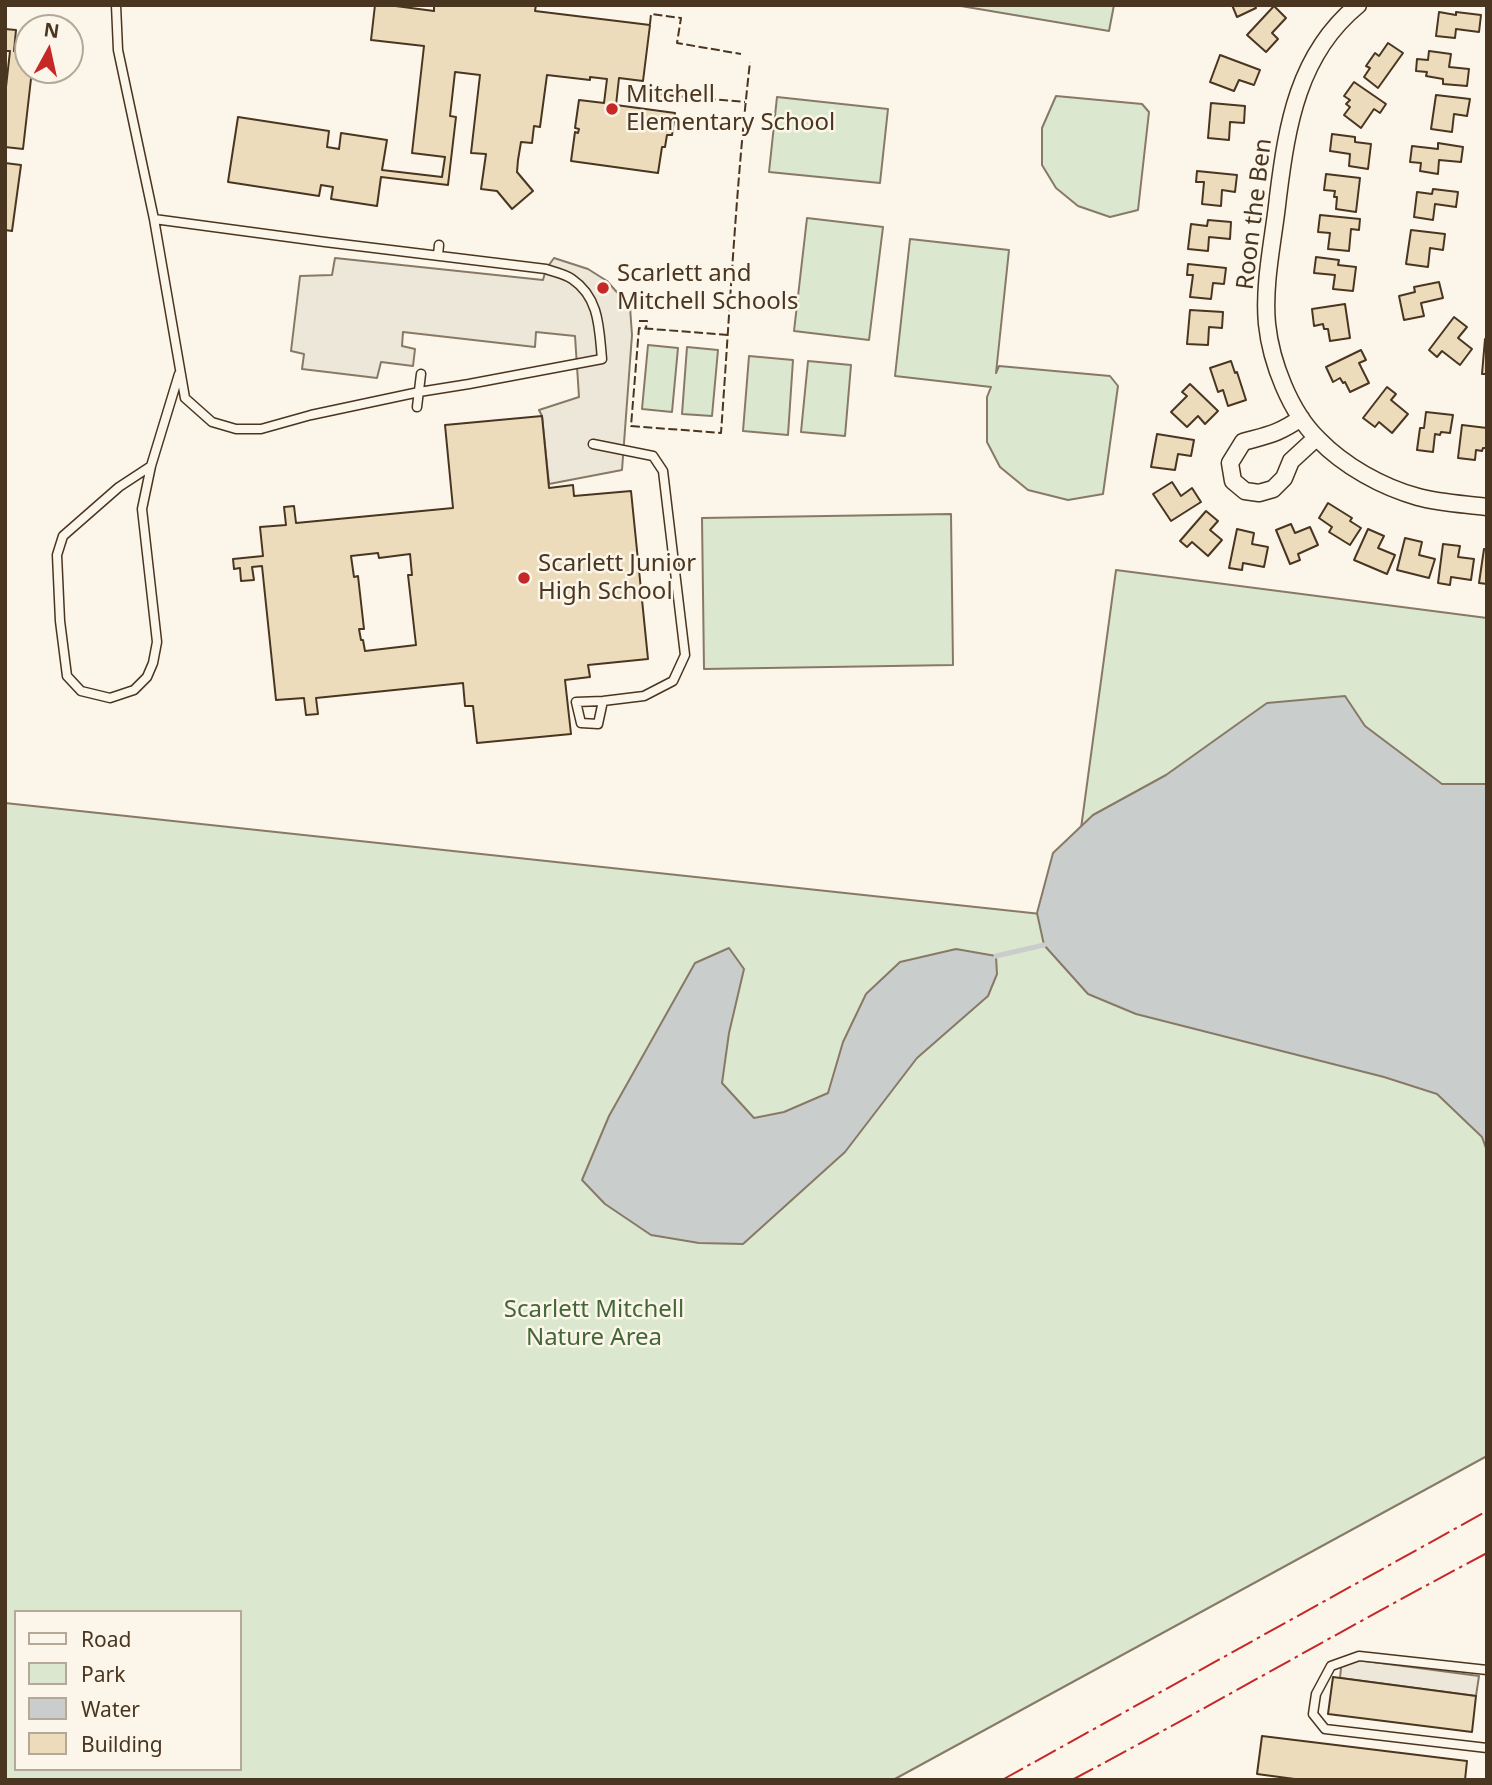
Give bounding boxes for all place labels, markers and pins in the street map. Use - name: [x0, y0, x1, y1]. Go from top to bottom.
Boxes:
- place label: Mitchell Elementary School: [626, 81, 835, 137]
- marker: Mitchell Elementary School: [604, 101, 620, 117]
- place label: Scarlett and Mitchell Schools: [617, 260, 798, 316]
- marker: Scarlett and Mitchell Schools: [595, 280, 611, 296]
- place label: Scarlett Junior High School: [538, 550, 696, 606]
- marker: Scarlett Junior High School: [516, 570, 532, 586]

